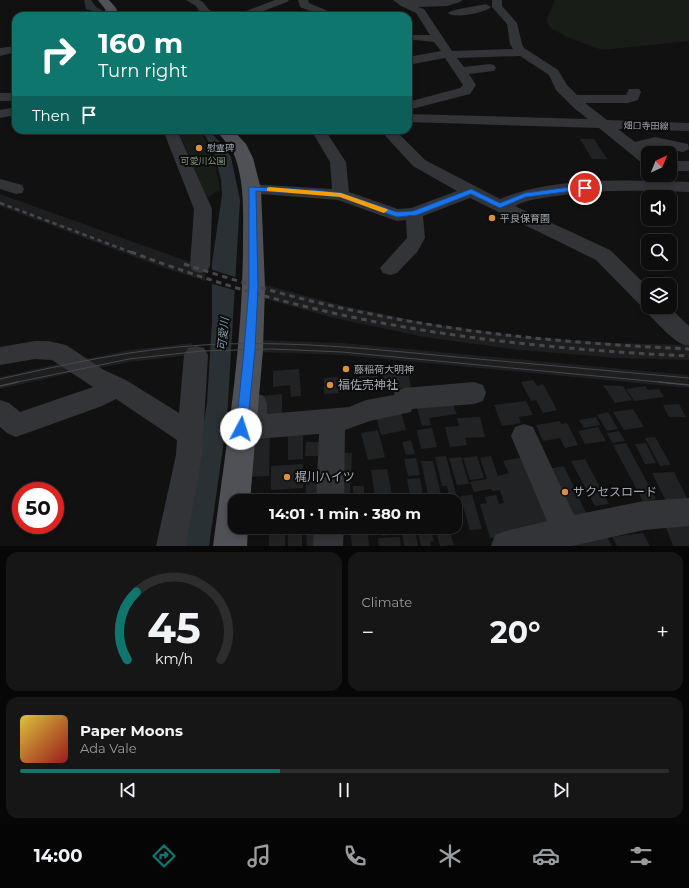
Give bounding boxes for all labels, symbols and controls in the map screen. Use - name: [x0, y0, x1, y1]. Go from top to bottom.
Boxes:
- text: 160 m: [98, 26, 183, 60]
- icon: right: [32, 28, 84, 80]
- text: Turn right: [98, 60, 188, 82]
- icon: arrive: [78, 104, 100, 126]
- text: Then: [32, 106, 70, 125]
- street label: 畑口寺田線: [623, 120, 670, 131]
- place label: 慰霊碑: [207, 142, 234, 153]
- marker: 慰霊碑: [194, 143, 204, 153]
- north arrow: [641, 146, 677, 182]
- map controls: [641, 146, 677, 314]
- park label: 可愛川公園: [180, 155, 226, 166]
- pin: [568, 171, 602, 205]
- icon: arrive: [574, 177, 596, 199]
- button: sound: [641, 190, 677, 226]
- place label: 平良保育園: [500, 212, 550, 225]
- marker: 平良保育園: [487, 213, 497, 223]
- button: search: [641, 234, 677, 270]
- button: layers: [641, 278, 677, 314]
- water label: 可愛川: [214, 316, 232, 351]
- place label: 藤稲荷大明神: [354, 363, 414, 376]
- marker: 藤稲荷大明神: [341, 364, 351, 374]
- place label: 福佐売神社: [338, 377, 398, 392]
- marker: 福佐売神社: [325, 380, 335, 390]
- position arrow: [220, 408, 262, 450]
- place label: 梶川ハイツ: [295, 469, 355, 484]
- marker: 梶川ハイツ: [282, 472, 292, 482]
- speed limit sign: 50: [12, 482, 64, 534]
- place label: サクセスロード: [573, 484, 657, 499]
- marker: サクセスロード: [560, 487, 570, 497]
- text: 14:01 · 1 min · 380 m: [269, 504, 421, 523]
- text: Climate: [362, 594, 412, 610]
- text: 45: [147, 602, 200, 652]
- text: 20°: [490, 614, 541, 651]
- text: −: [362, 619, 374, 646]
- text: +: [656, 619, 669, 646]
- text: km/h: [155, 649, 193, 667]
- text: Paper Moons: [80, 721, 183, 740]
- text: Ada Vale: [80, 740, 137, 756]
- icon: previous: [117, 779, 139, 801]
- icon: pause: [333, 779, 355, 801]
- icon: next: [550, 779, 572, 801]
- icon: directions: [150, 842, 178, 870]
- icon: music: [245, 842, 273, 870]
- icon: phone: [341, 842, 369, 870]
- icon: climate: [436, 842, 464, 870]
- icon: car: [532, 842, 560, 870]
- icon: filters: [627, 842, 655, 870]
- text: 14:00: [34, 845, 82, 867]

